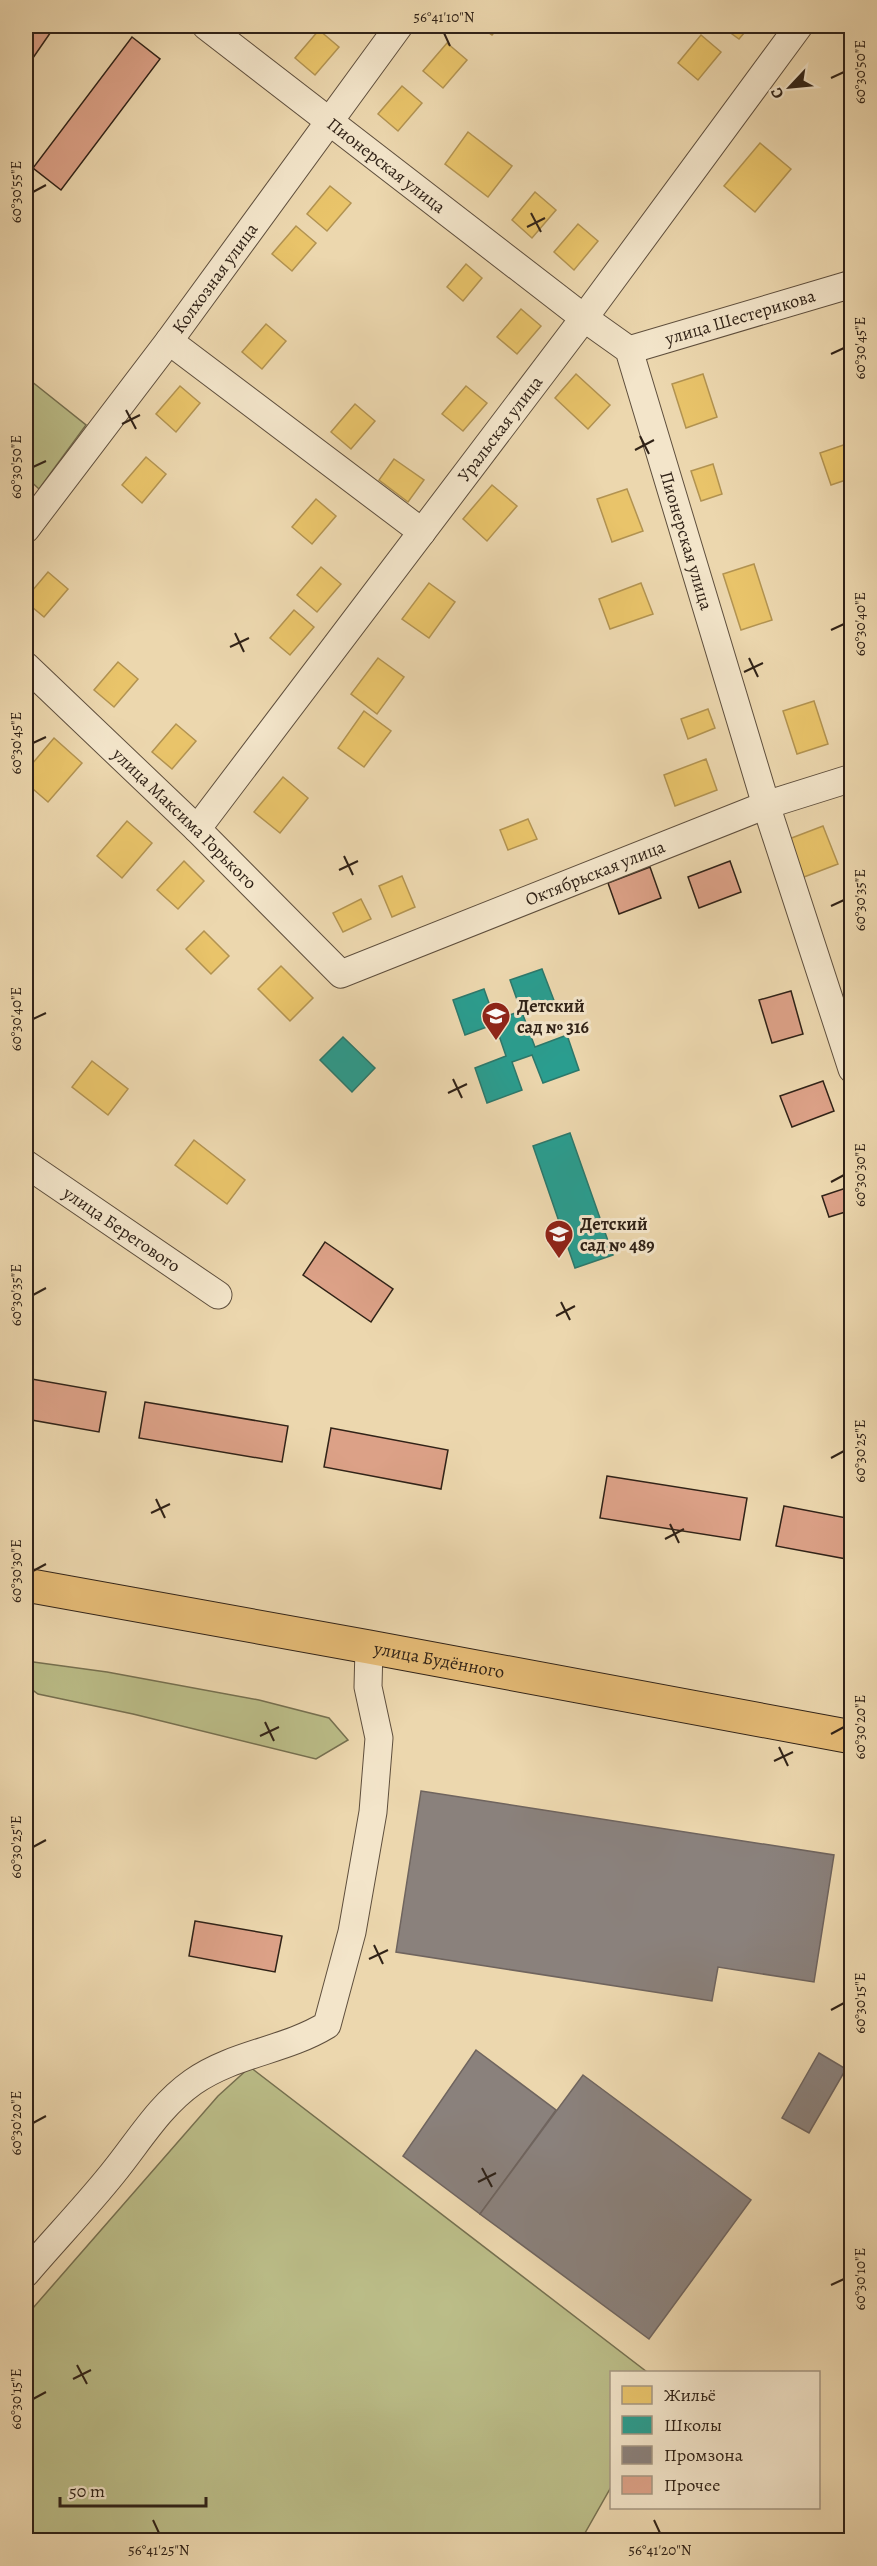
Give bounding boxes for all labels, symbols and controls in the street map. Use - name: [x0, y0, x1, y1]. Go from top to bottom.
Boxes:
- text: 56°41'10"N: [414, 7, 475, 27]
- text: 60°30'50"E: [850, 40, 870, 104]
- north arrow: [760, 57, 820, 117]
- text: С: [765, 84, 789, 102]
- street label: Пионерская улица: [322, 112, 451, 219]
- text: 60°30'55"E: [6, 161, 26, 223]
- street label: Колхозная улица: [166, 217, 264, 338]
- street label: улица Шестерикова: [661, 283, 819, 351]
- text: 60°30'45"E: [850, 317, 870, 379]
- street label: Уральская улица: [452, 370, 549, 487]
- text: 60°30'50"E: [6, 435, 26, 499]
- street label: Пионерская улица: [654, 468, 719, 614]
- text: 60°30'40"E: [850, 592, 870, 656]
- text: 60°30'45"E: [6, 712, 26, 774]
- street label: улица Максима Горького: [106, 742, 262, 894]
- street label: Октябрьская улица: [522, 834, 669, 912]
- text: 60°30'35"E: [850, 869, 870, 931]
- text: 60°30'40"E: [6, 987, 26, 1051]
- place label: Детский сад № 316: [517, 994, 589, 1039]
- school or university icon: Детский сад № 316: [480, 1000, 512, 1042]
- text: 60°30'30"E: [850, 1143, 870, 1207]
- street label: улица Берегового: [58, 1180, 185, 1278]
- place label: Детский сад № 489: [580, 1212, 655, 1257]
- school or university icon: Детский сад № 489: [543, 1218, 575, 1260]
- text: 60°30'35"E: [6, 1264, 26, 1326]
- text: 60°30'25"E: [850, 1419, 870, 1483]
- text: 60°30'30"E: [6, 1539, 26, 1603]
- street label: улица Будённого: [371, 1636, 506, 1684]
- text: 60°30'20"E: [850, 1695, 870, 1759]
- text: 60°30'25"E: [6, 1815, 26, 1879]
- text: 60°30'15"E: [850, 1972, 870, 2034]
- text: 60°30'20"E: [6, 2091, 26, 2155]
- text: 60°30'10"E: [850, 2248, 870, 2310]
- text: 60°30'15"E: [6, 2368, 26, 2430]
- legend: [610, 2371, 820, 2509]
- text: Жильё: [664, 2383, 716, 2407]
- text: Школы: [664, 2413, 722, 2437]
- text: Промзона: [664, 2443, 744, 2467]
- scale bar: [60, 2470, 206, 2508]
- text: Прочее: [664, 2473, 720, 2497]
- text: 50 m: [69, 2479, 105, 2503]
- text: 56°41'25"N: [128, 2540, 190, 2560]
- text: 56°41'20"N: [629, 2540, 692, 2560]

